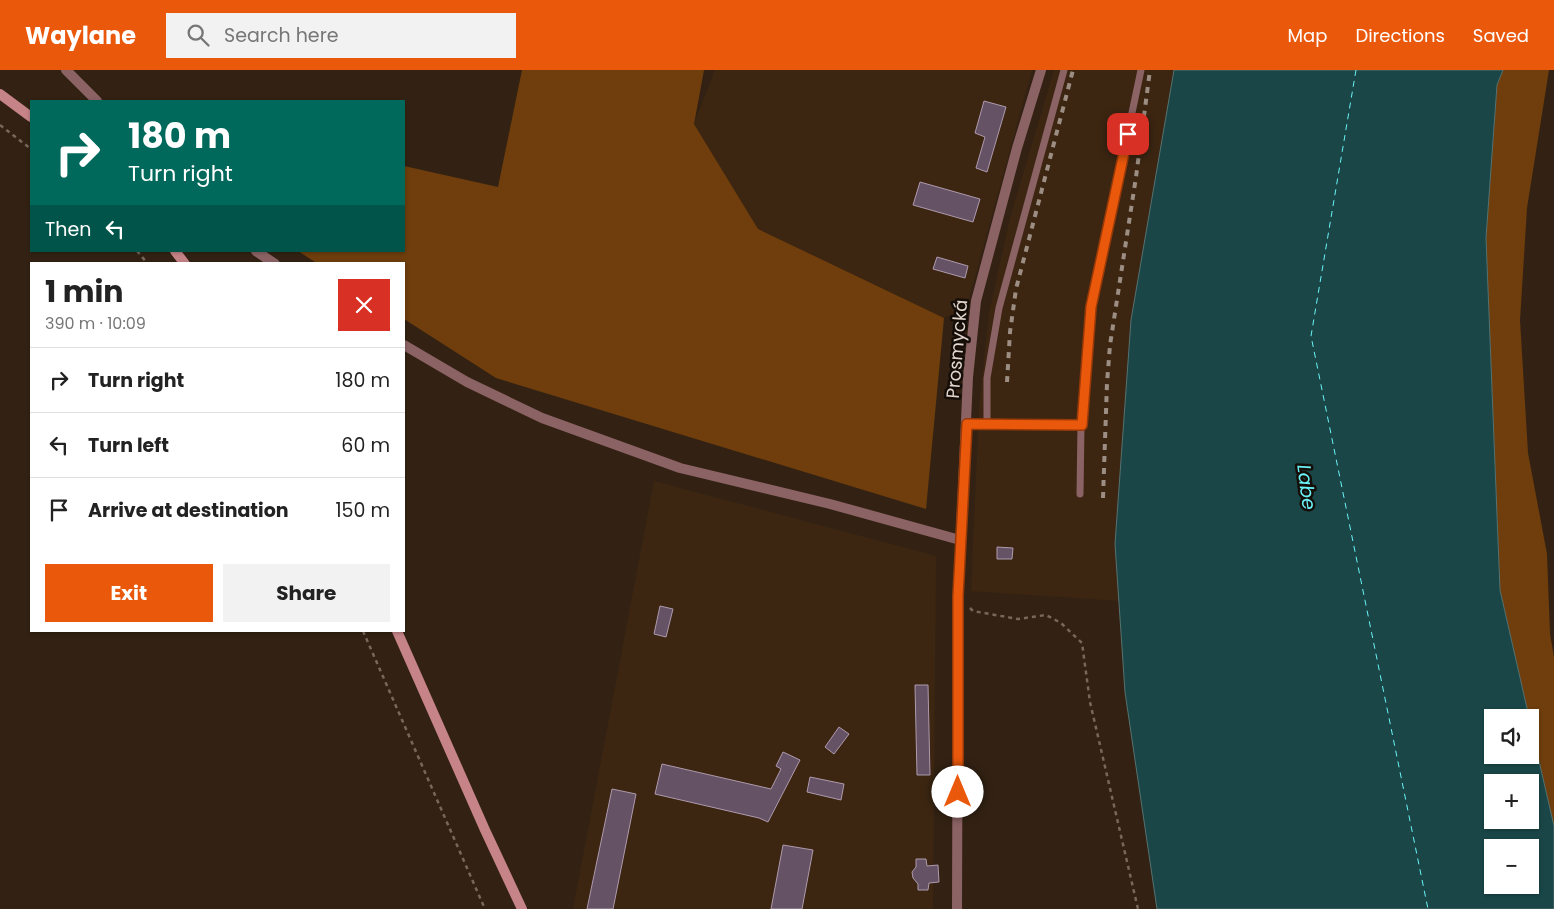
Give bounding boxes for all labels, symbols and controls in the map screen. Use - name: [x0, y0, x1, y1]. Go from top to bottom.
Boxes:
- search box: [166, 13, 516, 58]
- text: Waylane: [25, 19, 136, 52]
- icon: search: [184, 21, 212, 49]
- text: Search here: [224, 22, 339, 49]
- text: Map: [1288, 23, 1327, 48]
- text: Directions: [1355, 23, 1445, 48]
- text: Saved: [1473, 23, 1529, 48]
- text: 180 m: [128, 111, 231, 160]
- pin: [1107, 113, 1149, 155]
- icon: right: [45, 120, 110, 185]
- icon: arrive: [1114, 120, 1142, 148]
- text: Turn right: [128, 158, 233, 189]
- icon: left: [101, 215, 129, 243]
- text: Then: [45, 216, 91, 243]
- text: 1 min: [45, 270, 123, 313]
- button: close: [338, 279, 390, 331]
- street label: Prosmycká: [940, 299, 973, 399]
- text: 390 m · 10:09: [45, 312, 146, 335]
- icon: right: [45, 366, 73, 394]
- text: Turn right: [88, 367, 184, 394]
- text: 180 m: [335, 367, 390, 394]
- icon: left: [45, 431, 73, 459]
- text: Turn left: [88, 432, 169, 459]
- text: 60 m: [341, 432, 390, 459]
- water label: Labe: [1290, 463, 1323, 512]
- icon: arrive: [45, 496, 73, 524]
- text: Arrive at destination: [88, 497, 289, 524]
- text: 150 m: [335, 497, 390, 524]
- button: Exit: [45, 564, 213, 622]
- button: Share: [223, 564, 390, 622]
- map controls: [1484, 709, 1539, 894]
- button: sound: [1484, 709, 1539, 764]
- position arrow: [931, 765, 983, 817]
- button: +: [1484, 774, 1539, 829]
- button: −: [1484, 839, 1539, 894]

